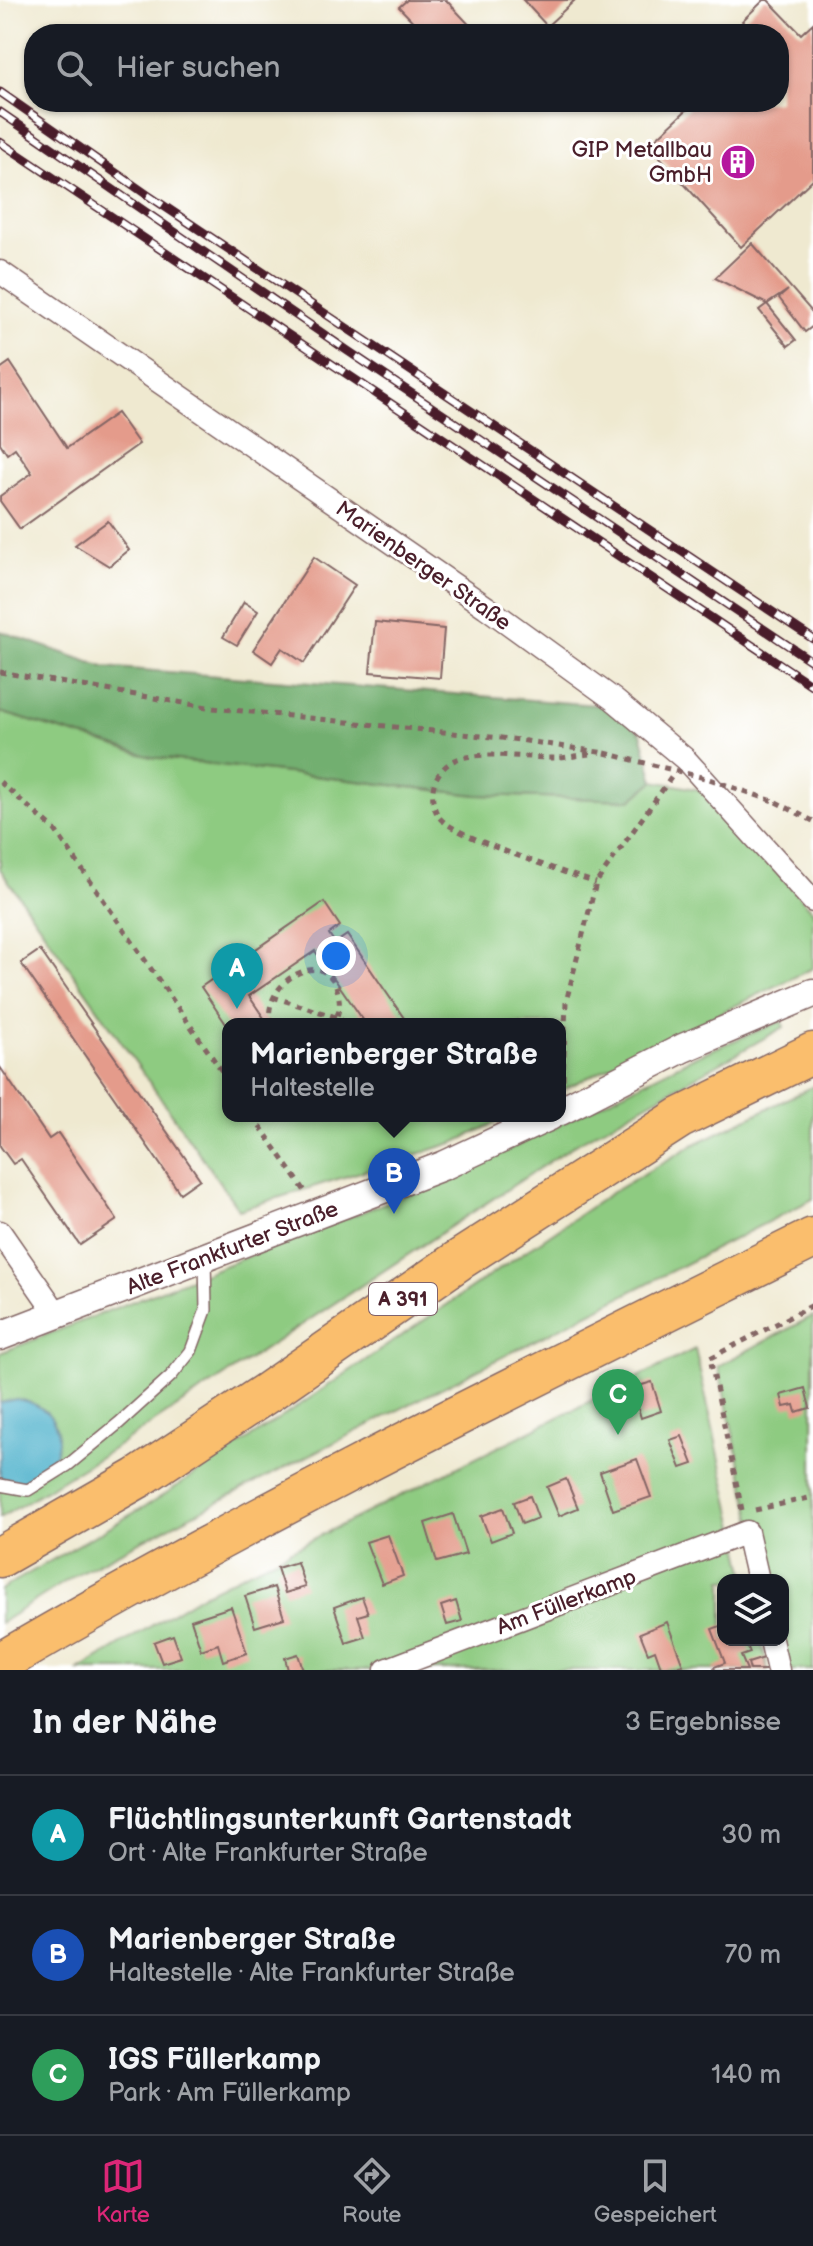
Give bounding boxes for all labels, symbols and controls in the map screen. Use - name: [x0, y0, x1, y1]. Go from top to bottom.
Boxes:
- search box: [24, 24, 789, 112]
- icon: search: [52, 46, 96, 90]
- text: Hier suchen: [116, 50, 281, 86]
- place label: GIP Metallbau GmbH: [571, 137, 712, 189]
- building icon: GIP Metallbau GmbH: [719, 143, 757, 181]
- street label: Marienberger Straße: [330, 496, 516, 637]
- your location: [316, 936, 356, 976]
- pin: A: [211, 943, 263, 1009]
- popup: [222, 1018, 566, 1122]
- text: Marienberger Straße: [250, 1037, 538, 1073]
- text: Haltestelle: [250, 1073, 375, 1104]
- pin: B: [368, 1148, 420, 1214]
- street label: Alte Frankfurter Straße: [123, 1196, 342, 1301]
- road number: A 391: [369, 1283, 437, 1315]
- pin: C: [592, 1369, 644, 1435]
- street label: Am Füllerkamp: [493, 1563, 640, 1641]
- map controls: [717, 1574, 789, 1646]
- button: layers: [717, 1574, 789, 1646]
- text: In der Nähe: [32, 1702, 217, 1743]
- text: 3 Ergebnisse: [625, 1707, 781, 1738]
- text: Flüchtlingsunterkunft Gartenstadt: [108, 1802, 571, 1838]
- text: A: [50, 1820, 66, 1851]
- text: 30 m: [721, 1820, 781, 1851]
- text: Ort · Alte Frankfurter Straße: [108, 1838, 428, 1869]
- text: Marienberger Straße: [108, 1922, 396, 1958]
- text: B: [49, 1940, 67, 1971]
- text: 70 m: [724, 1940, 781, 1971]
- text: Haltestelle · Alte Frankfurter Straße: [108, 1958, 515, 1989]
- text: IGS Füllerkamp: [108, 2042, 321, 2078]
- text: C: [49, 2060, 67, 2091]
- text: 140 m: [711, 2060, 781, 2091]
- text: Park · Am Füllerkamp: [108, 2078, 351, 2109]
- tab: Karte: [96, 2154, 150, 2229]
- tab: Route: [342, 2154, 401, 2229]
- tab: Gespeichert: [594, 2154, 717, 2229]

